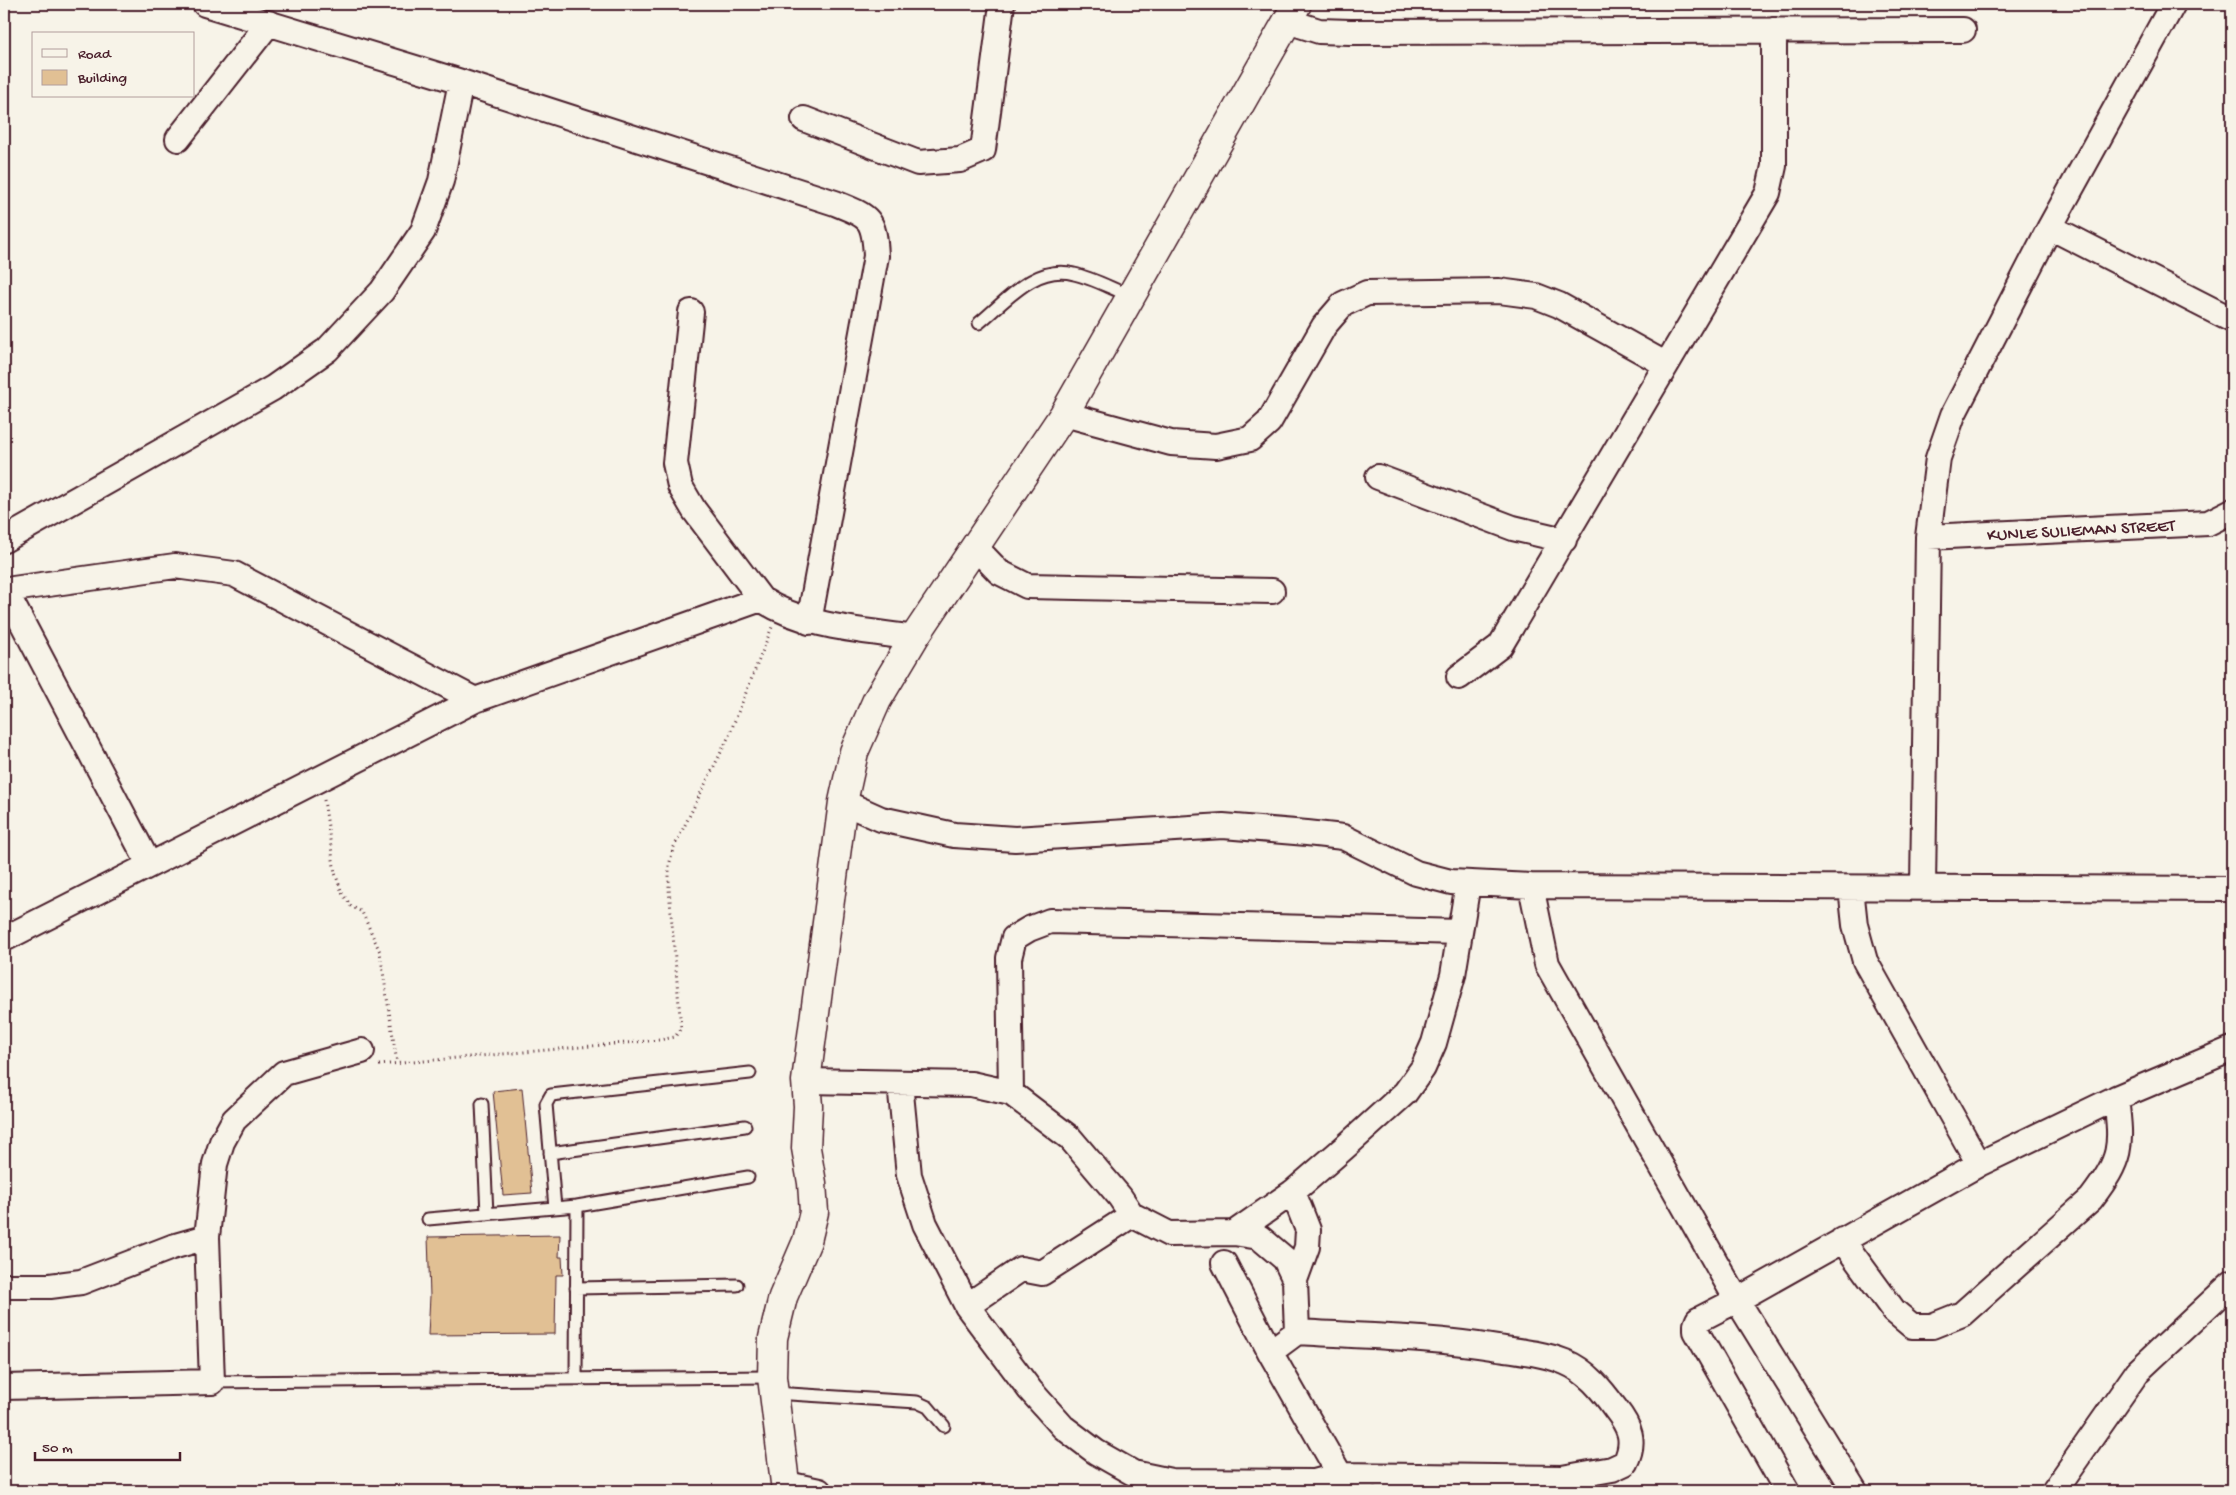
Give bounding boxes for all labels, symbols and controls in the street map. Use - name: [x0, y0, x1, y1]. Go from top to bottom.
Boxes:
- legend: [32, 32, 195, 98]
- text: Road: [78, 46, 112, 64]
- text: Building: [77, 70, 127, 88]
- street label: KUNLE SULIEMAN STREET: [1987, 516, 2177, 547]
- scale bar: [35, 1430, 180, 1462]
- text: 50 m: [42, 1440, 73, 1458]

